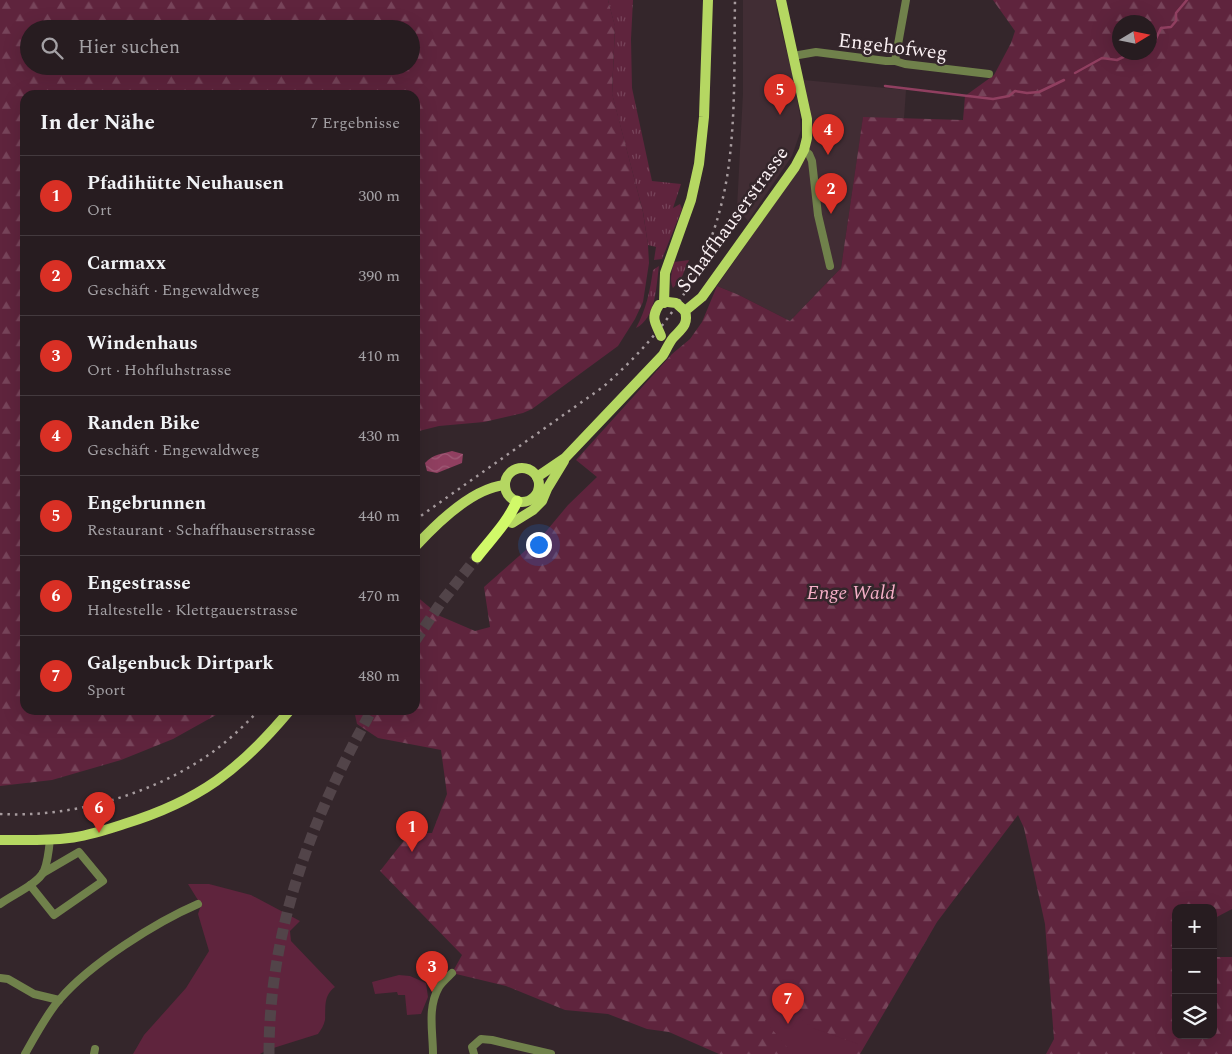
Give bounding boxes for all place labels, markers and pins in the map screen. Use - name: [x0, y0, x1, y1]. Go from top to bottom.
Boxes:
- pin: 5: [764, 74, 796, 115]
- pin: 4: [812, 114, 844, 155]
- pin: 2: [815, 173, 847, 214]
- pin: 6: [83, 792, 115, 833]
- pin: 1: [396, 811, 428, 852]
- pin: 3: [416, 951, 448, 992]
- pin: 7: [772, 983, 804, 1024]

